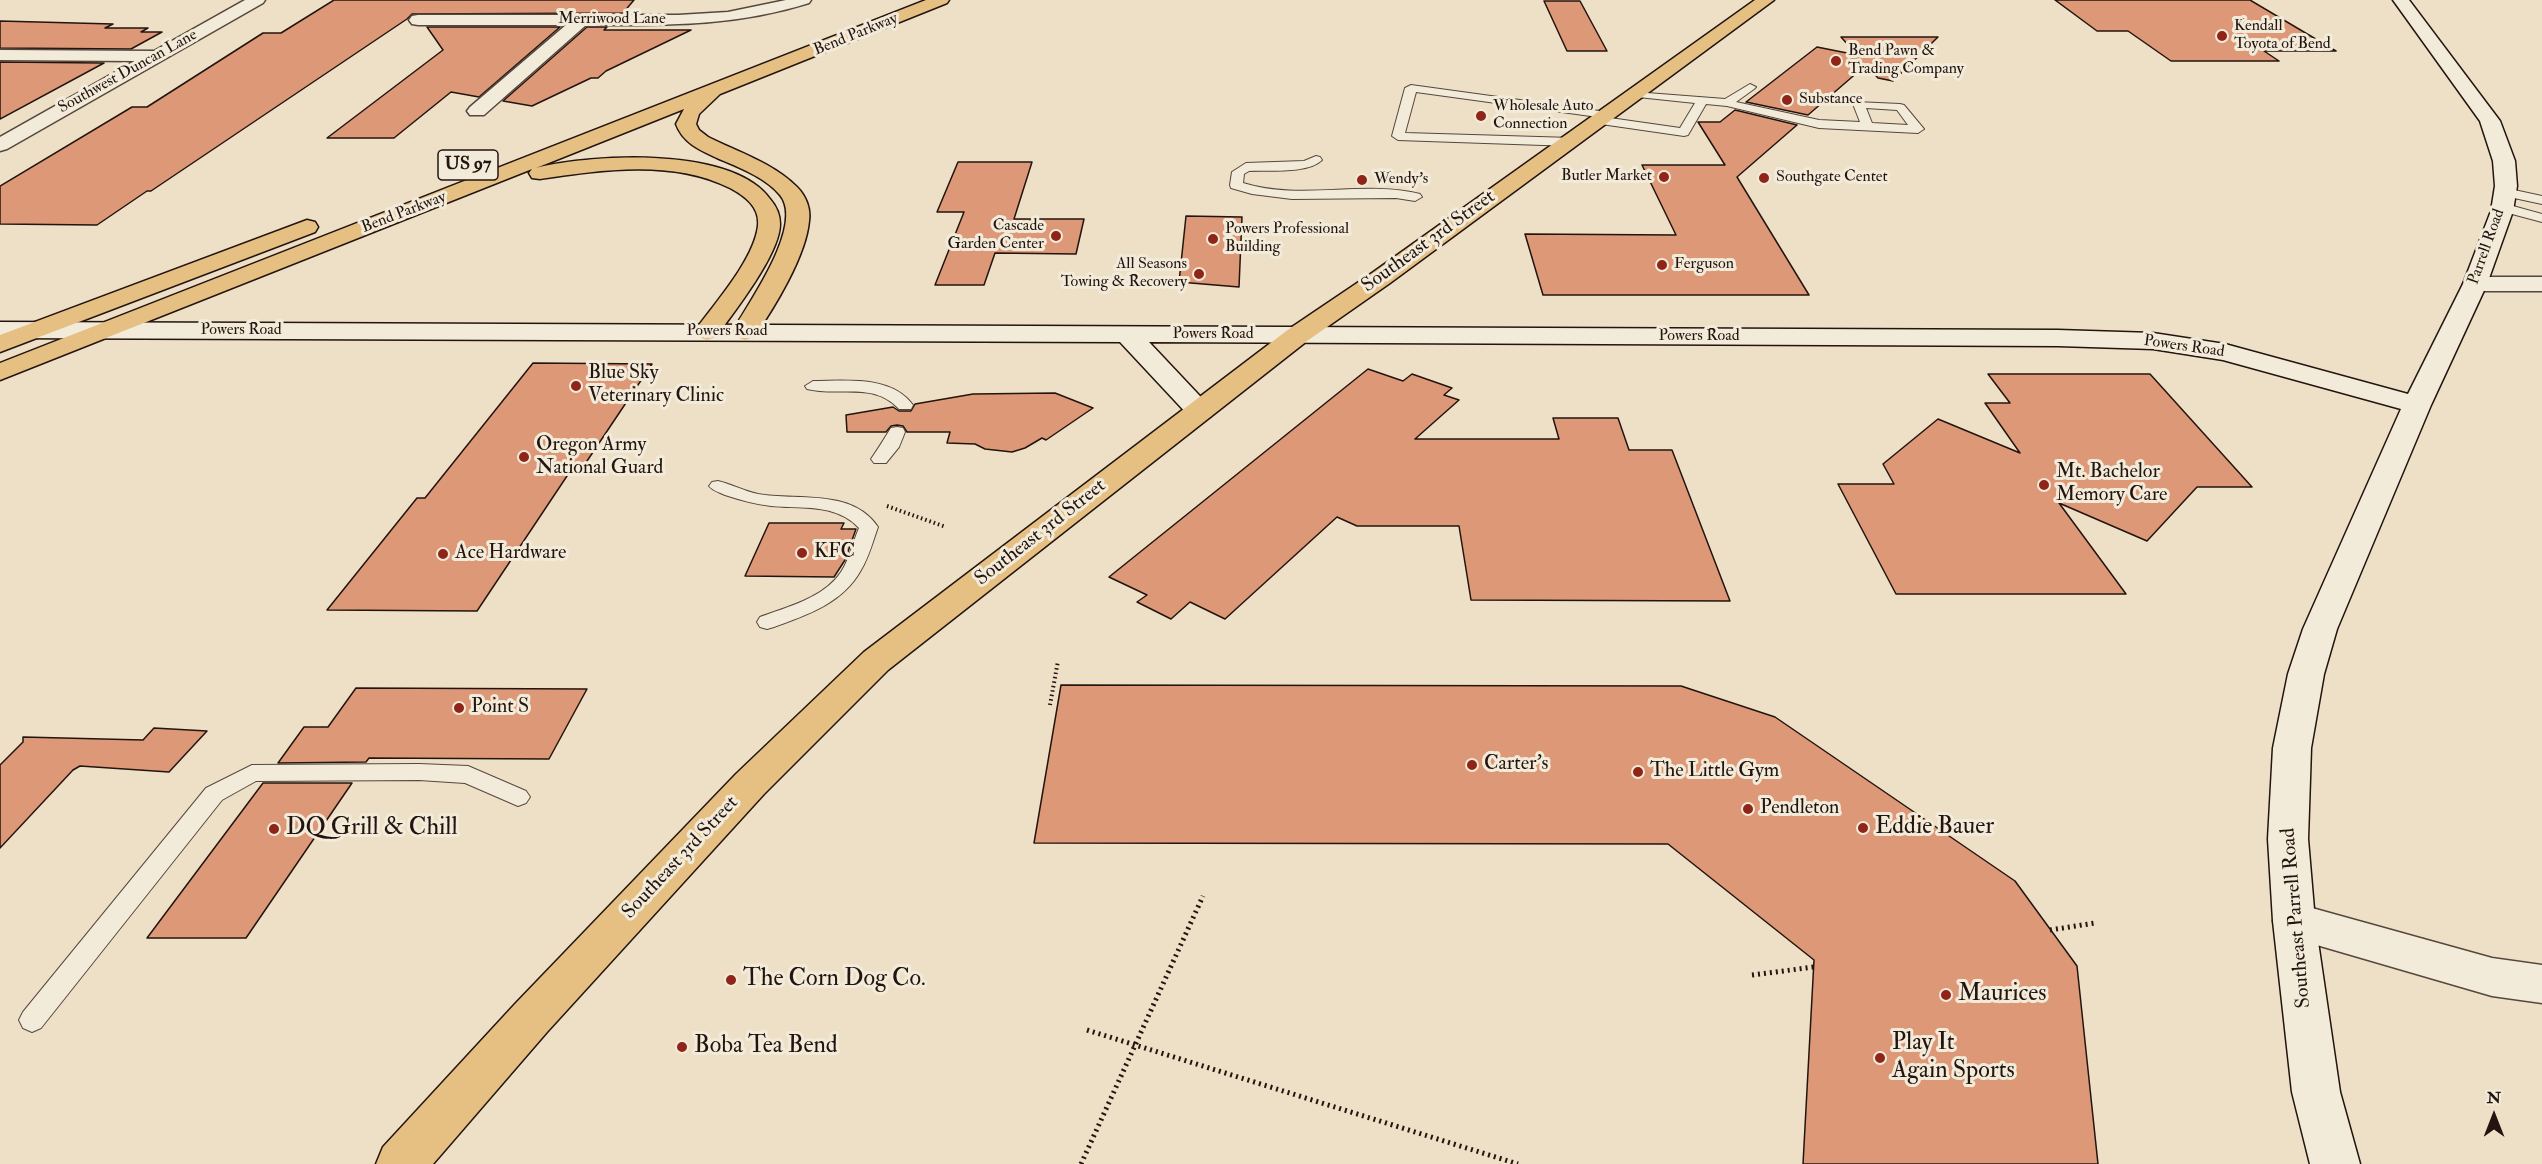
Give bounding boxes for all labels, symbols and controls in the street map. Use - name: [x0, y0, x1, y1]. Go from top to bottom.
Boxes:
- street label: Bend Parkway: [811, 9, 901, 61]
- street label: Merriwood Lane: [558, 10, 666, 30]
- place label: Kendall Toyota of Bend: [2234, 17, 2331, 55]
- street label: Southwest Duncan Lane: [55, 26, 201, 118]
- marker: Kendall Toyota of Bend: [2215, 29, 2229, 43]
- place label: Bend Pawn & Trading Company: [1848, 42, 1964, 80]
- marker: Bend Pawn & Trading Company: [1829, 54, 1843, 68]
- place label: Substance: [1799, 90, 1862, 110]
- marker: Substance: [1780, 93, 1794, 107]
- place label: Wholesale Auto Connection: [1493, 97, 1594, 135]
- marker: Wholesale Auto Connection: [1474, 109, 1488, 123]
- road number: US 97: [438, 150, 498, 180]
- place label: Butler Market: [1561, 167, 1652, 187]
- place label: Southgate Centet: [1776, 168, 1888, 188]
- place label: Wendy's: [1374, 170, 1428, 190]
- marker: Butler Market: [1657, 170, 1671, 184]
- marker: Southgate Centet: [1757, 171, 1771, 185]
- marker: Wendy's: [1355, 173, 1369, 187]
- street label: Southeast 3rd Street: [1357, 185, 1501, 299]
- street label: Bend Parkway: [359, 188, 449, 238]
- street label: Parrell Road: [2464, 207, 2510, 287]
- place label: Cascade Garden Center: [948, 217, 1044, 255]
- place label: Powers Professional Building: [1225, 220, 1349, 258]
- marker: Cascade Garden Center: [1049, 229, 1063, 243]
- marker: Powers Professional Building: [1206, 232, 1220, 246]
- place label: All Seasons Towing & Recovery: [1061, 255, 1187, 293]
- place label: Ferguson: [1674, 255, 1734, 275]
- marker: Ferguson: [1655, 258, 1669, 272]
- marker: All Seasons Towing & Recovery: [1192, 267, 1206, 281]
- street label: Powers Road: [200, 321, 282, 341]
- street label: Powers Road: [686, 322, 768, 342]
- street label: Powers Road: [1172, 325, 1254, 345]
- street label: Powers Road: [1658, 327, 1740, 347]
- street label: Powers Road: [2142, 332, 2226, 362]
- place label: Blue Sky Veterinary Clinic: [588, 362, 724, 409]
- marker: Blue Sky Veterinary Clinic: [569, 379, 583, 393]
- place label: Oregon Army National Guard: [536, 434, 663, 481]
- marker: Oregon Army National Guard: [517, 450, 531, 464]
- place label: Mt. Bachelor Memory Care: [2056, 461, 2167, 508]
- street label: Southeast 3rd Street: [971, 474, 1111, 592]
- marker: Mt. Bachelor Memory Care: [2037, 478, 2051, 492]
- place label: KFC: [814, 541, 855, 565]
- place label: Ace Hardware: [455, 542, 566, 566]
- marker: KFC: [795, 546, 809, 560]
- marker: Ace Hardware: [436, 547, 450, 561]
- place label: Point S: [471, 696, 529, 720]
- marker: Point S: [452, 701, 466, 715]
- place label: Carter's: [1484, 753, 1548, 777]
- marker: Carter's: [1465, 758, 1479, 772]
- place label: The Little Gym: [1650, 760, 1779, 784]
- marker: The Little Gym: [1631, 765, 1645, 779]
- street label: Southeast 3rd Street: [618, 792, 744, 924]
- place label: Pendleton: [1760, 797, 1839, 821]
- marker: Pendleton: [1741, 802, 1755, 816]
- place label: Eddie Bauer: [1875, 814, 1994, 842]
- place label: DQ Grill & Chill: [286, 815, 458, 843]
- marker: Eddie Bauer: [1856, 821, 1870, 835]
- marker: DQ Grill & Chill: [267, 822, 281, 836]
- street label: Southeast Parrell Road: [2277, 827, 2317, 1009]
- place label: The Corn Dog Co.: [743, 966, 926, 994]
- marker: The Corn Dog Co.: [724, 973, 738, 987]
- place label: Maurices: [1958, 981, 2047, 1009]
- marker: Maurices: [1939, 988, 1953, 1002]
- place label: Play It Again Sports: [1892, 1030, 2015, 1086]
- place label: Boba Tea Bend: [694, 1033, 838, 1061]
- marker: Boba Tea Bend: [675, 1040, 689, 1054]
- marker: Play It Again Sports: [1873, 1051, 1887, 1065]
- north arrow: [2464, 1086, 2524, 1146]
- text: N: [2487, 1088, 2501, 1108]

